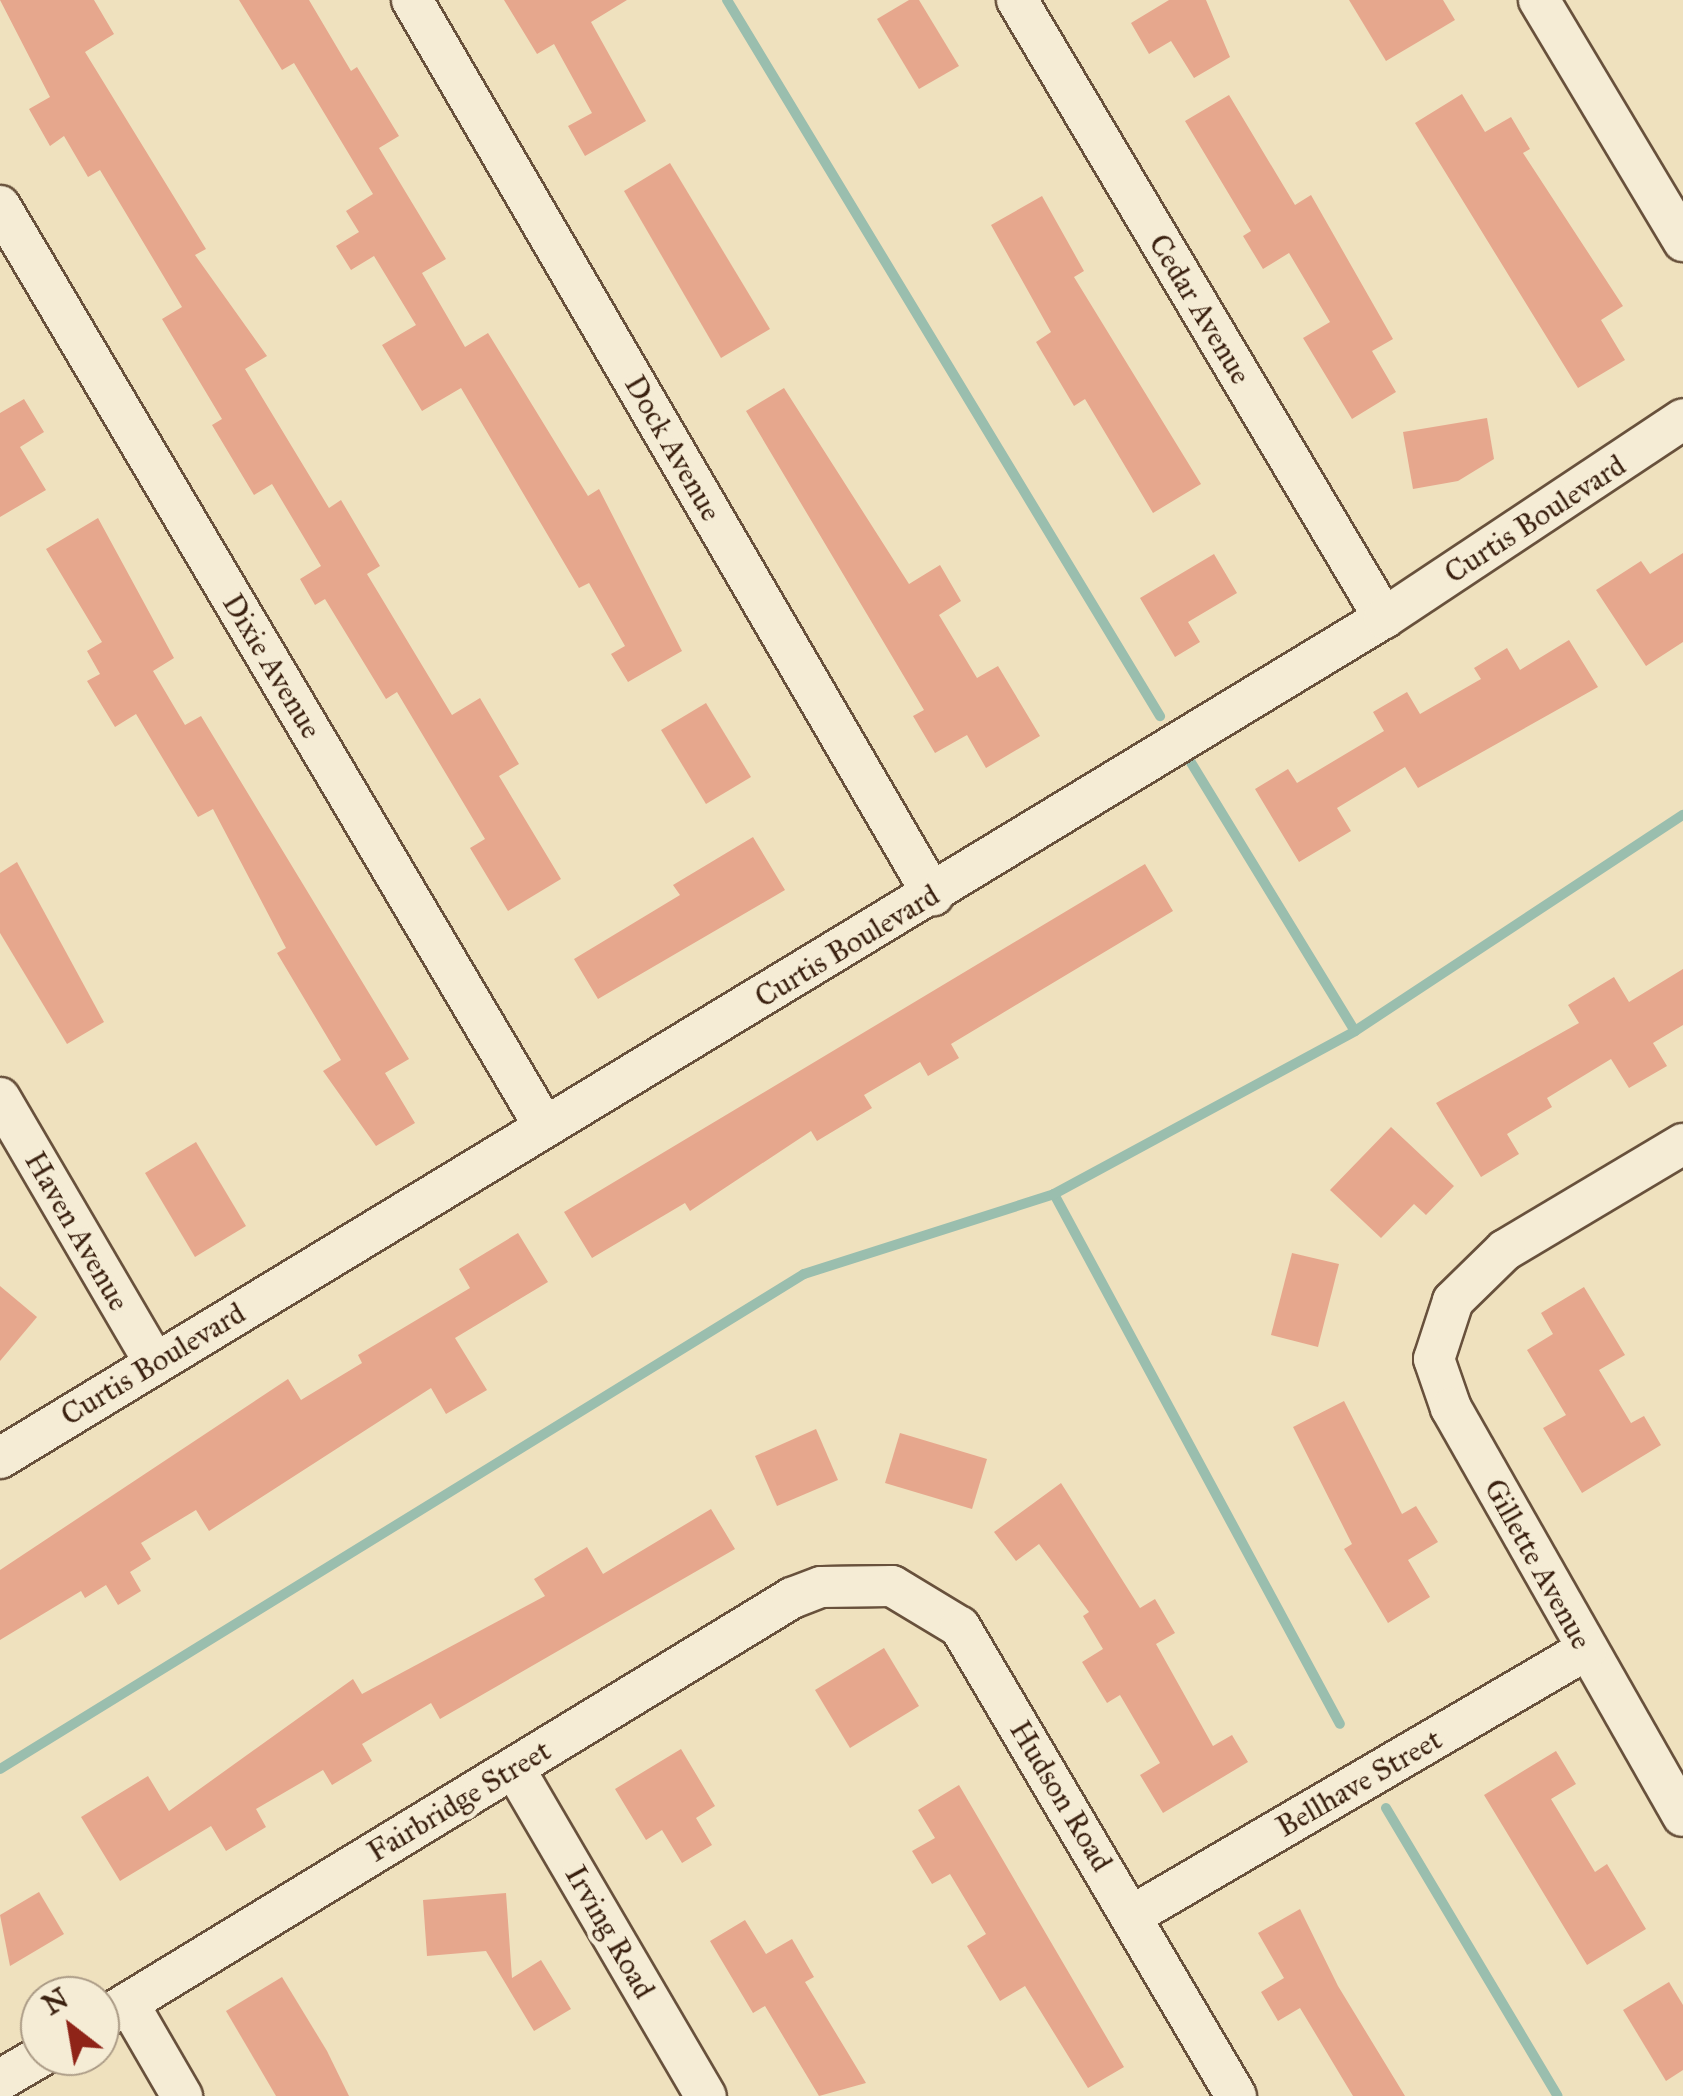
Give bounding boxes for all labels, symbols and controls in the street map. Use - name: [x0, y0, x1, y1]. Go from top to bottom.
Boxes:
- street label: Cedar Avenue: [1141, 228, 1259, 390]
- street label: Dock Avenue: [617, 369, 729, 527]
- street label: Curtis Boulevard: [1438, 447, 1632, 591]
- street label: Dixie Avenue: [215, 587, 329, 745]
- street label: Curtis Boulevard: [748, 877, 946, 1015]
- street label: Haven Avenue: [17, 1145, 137, 1317]
- street label: Curtis Boulevard: [54, 1295, 252, 1433]
- street label: Gillette Avenue: [1476, 1473, 1600, 1655]
- street label: Hudson Road: [1002, 1714, 1120, 1878]
- street label: Bellhave Street: [1270, 1721, 1448, 1845]
- street label: Fairbridge Street: [361, 1732, 557, 1870]
- street label: Irving Road: [557, 1859, 663, 2005]
- north arrow: [20, 1976, 120, 2076]
- text: N: [36, 1980, 75, 2023]

